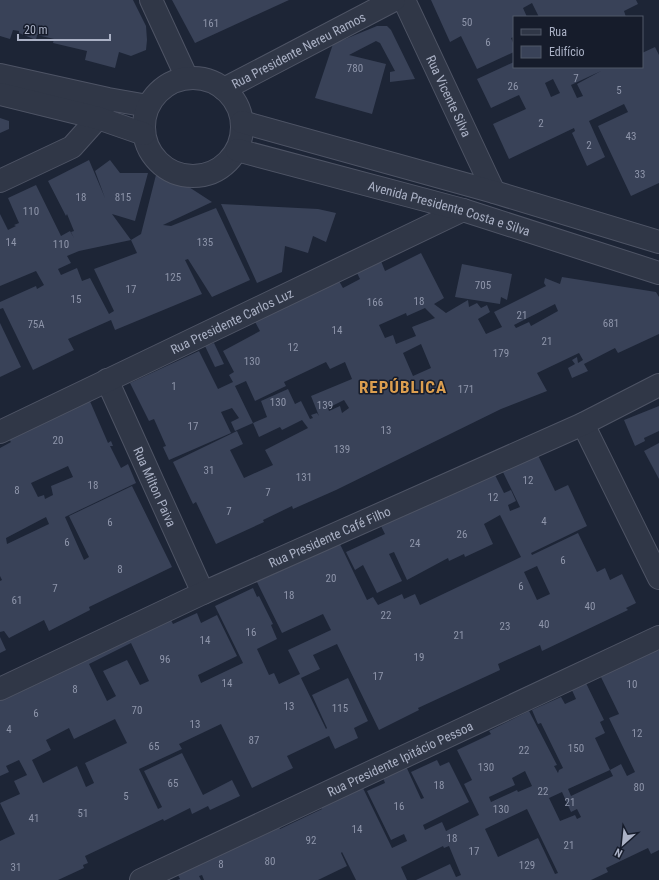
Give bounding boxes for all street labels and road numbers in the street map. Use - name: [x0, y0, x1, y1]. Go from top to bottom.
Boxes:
- street label: Rua Presidente Nereu Ramos: [229, 9, 368, 91]
- street label: Rua Vicente Silva: [423, 53, 475, 139]
- street label: Avenida Presidente Costa e Silva: [367, 178, 532, 239]
- street label: Rua Presidente Carlos Luz: [168, 285, 296, 357]
- street label: Rua Milton Paiva: [131, 444, 180, 529]
- street label: Rua Presidente Café Filho: [266, 503, 393, 570]
- street label: Rua Presidente Ipitácio Pessoa: [325, 718, 475, 799]

